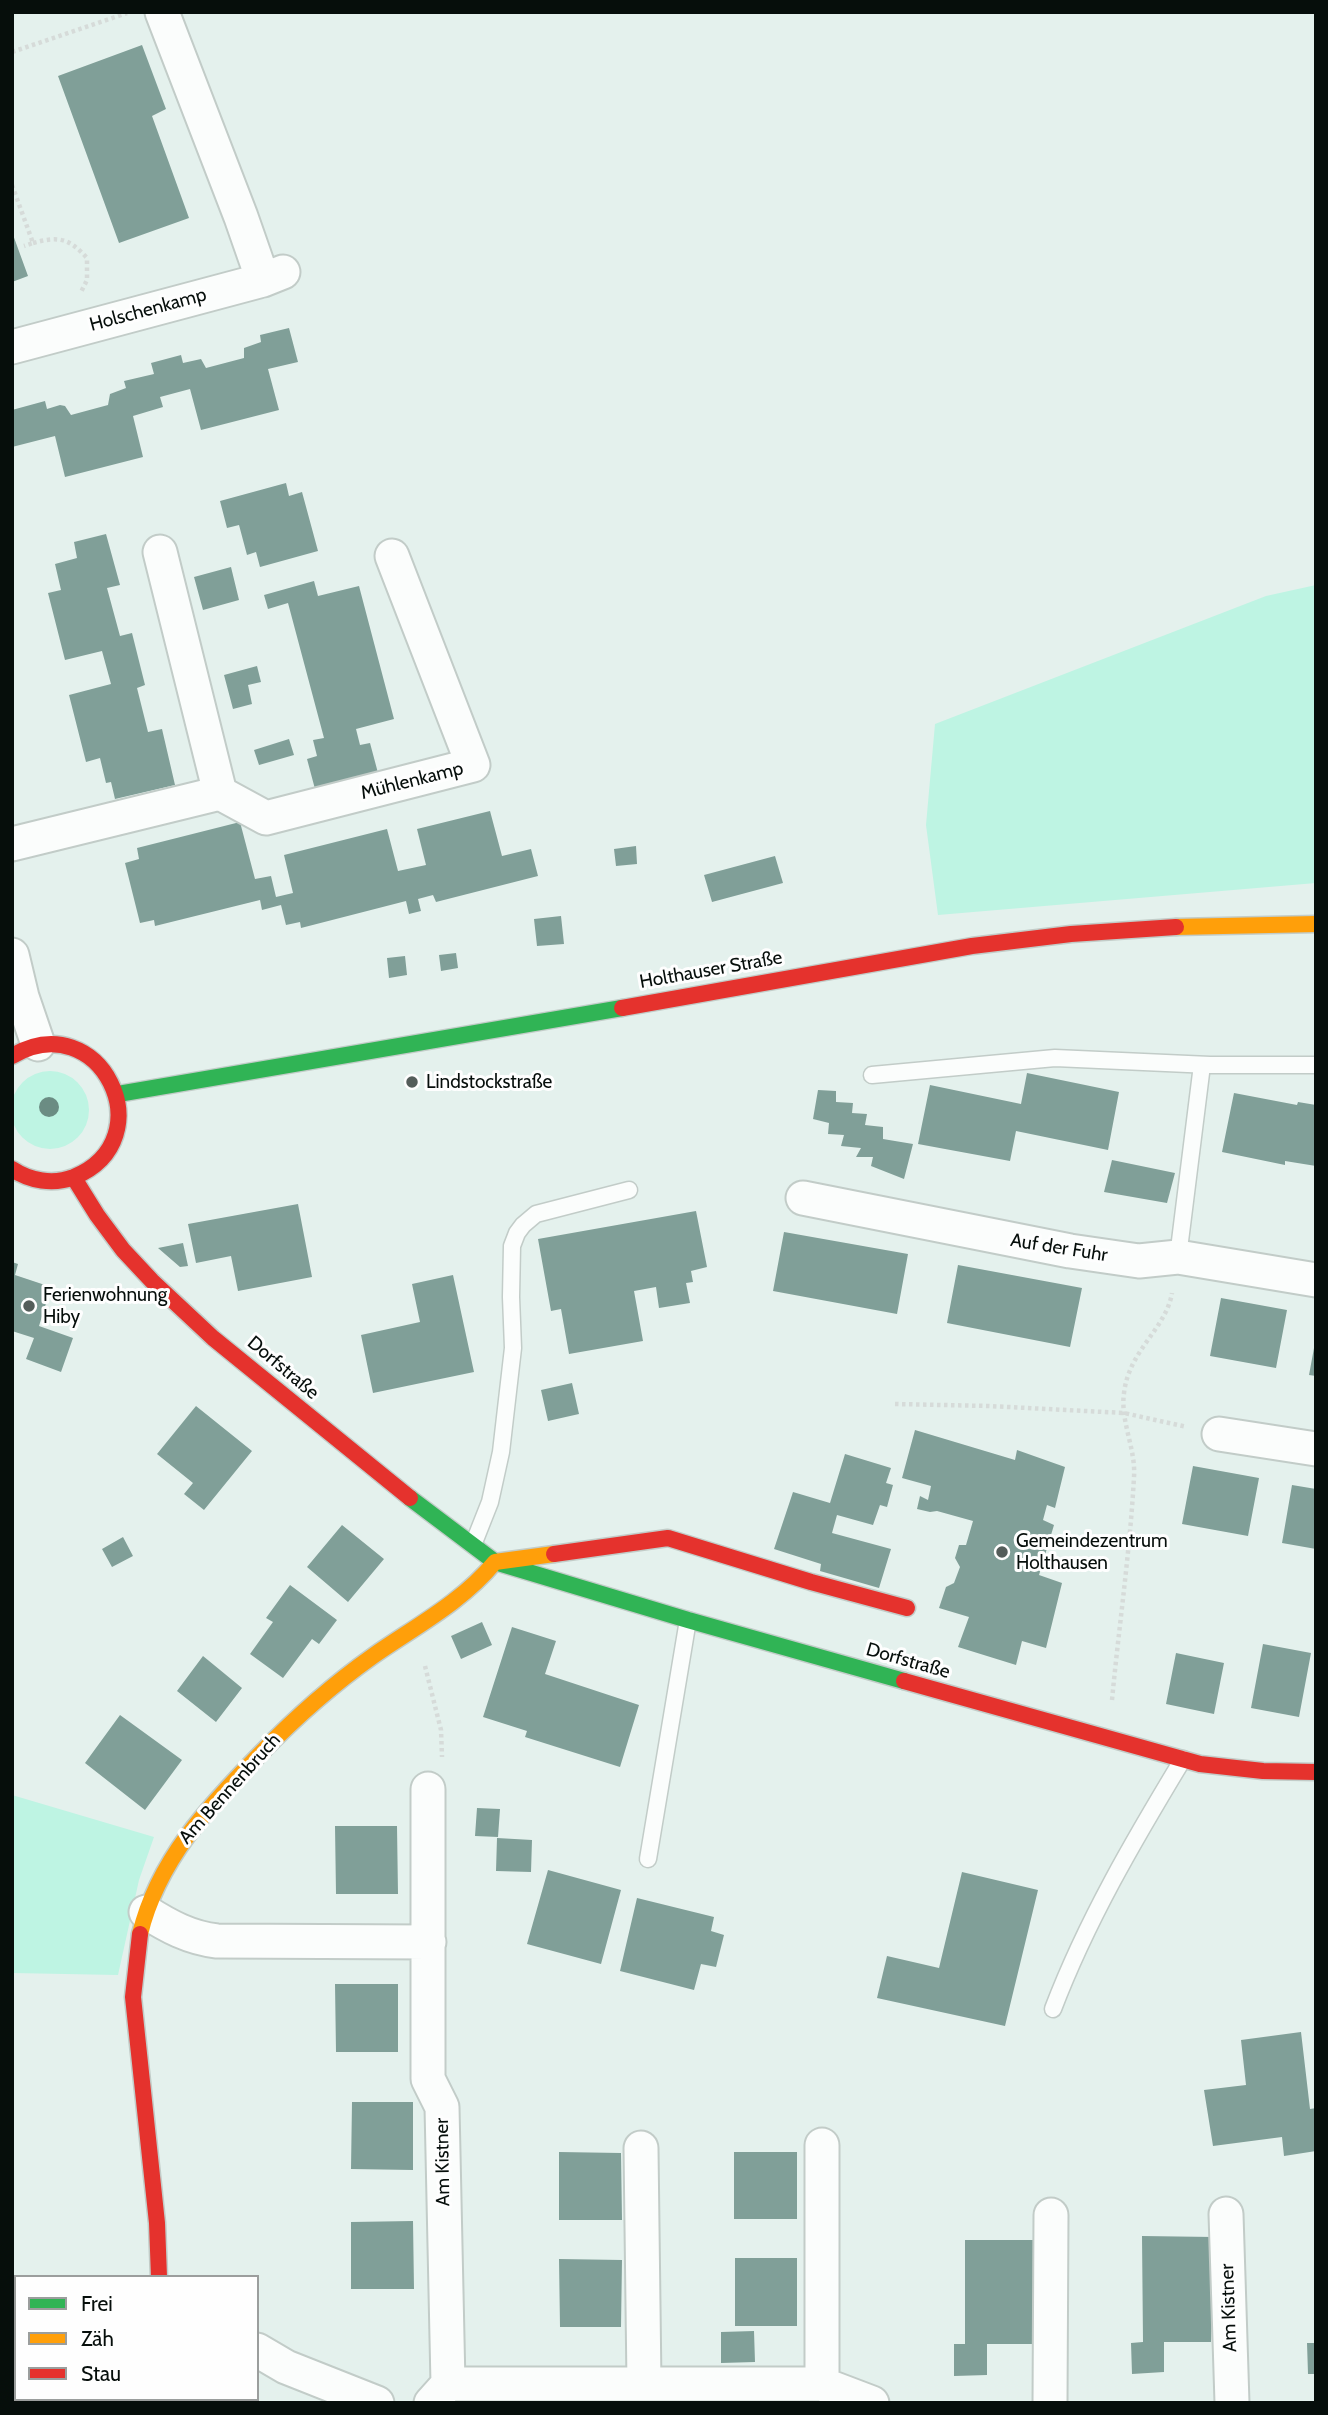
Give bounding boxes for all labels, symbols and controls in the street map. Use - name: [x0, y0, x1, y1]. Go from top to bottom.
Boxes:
- street label: Holschenkamp: [87, 283, 209, 337]
- street label: Mühlenkamp: [358, 757, 466, 805]
- street label: Holthauser Straße: [638, 946, 784, 994]
- place label: Lindstockstraße: [426, 1071, 552, 1093]
- marker: Lindstockstraße: [404, 1074, 420, 1090]
- street label: Auf der Fuhr: [1009, 1229, 1109, 1267]
- place label: Ferienwohnung Hiby: [43, 1284, 167, 1328]
- marker: Ferienwohnung Hiby: [21, 1298, 37, 1314]
- street label: Dorfstraße: [243, 1332, 323, 1404]
- place label: Gemeindezentrum Holthausen: [1016, 1530, 1168, 1574]
- marker: Gemeindezentrum Holthausen: [994, 1544, 1010, 1560]
- street label: Dorfstraße: [863, 1638, 953, 1684]
- street label: Am Bennenbruch: [174, 1729, 286, 1849]
- street label: Am Kistner: [431, 2118, 455, 2206]
- street label: Am Kistner: [1216, 2263, 1242, 2353]
- legend: [14, 2275, 259, 2401]
- text: Frei: [81, 2291, 113, 2316]
- text: Zäh: [81, 2326, 114, 2351]
- text: Stau: [81, 2361, 121, 2386]

